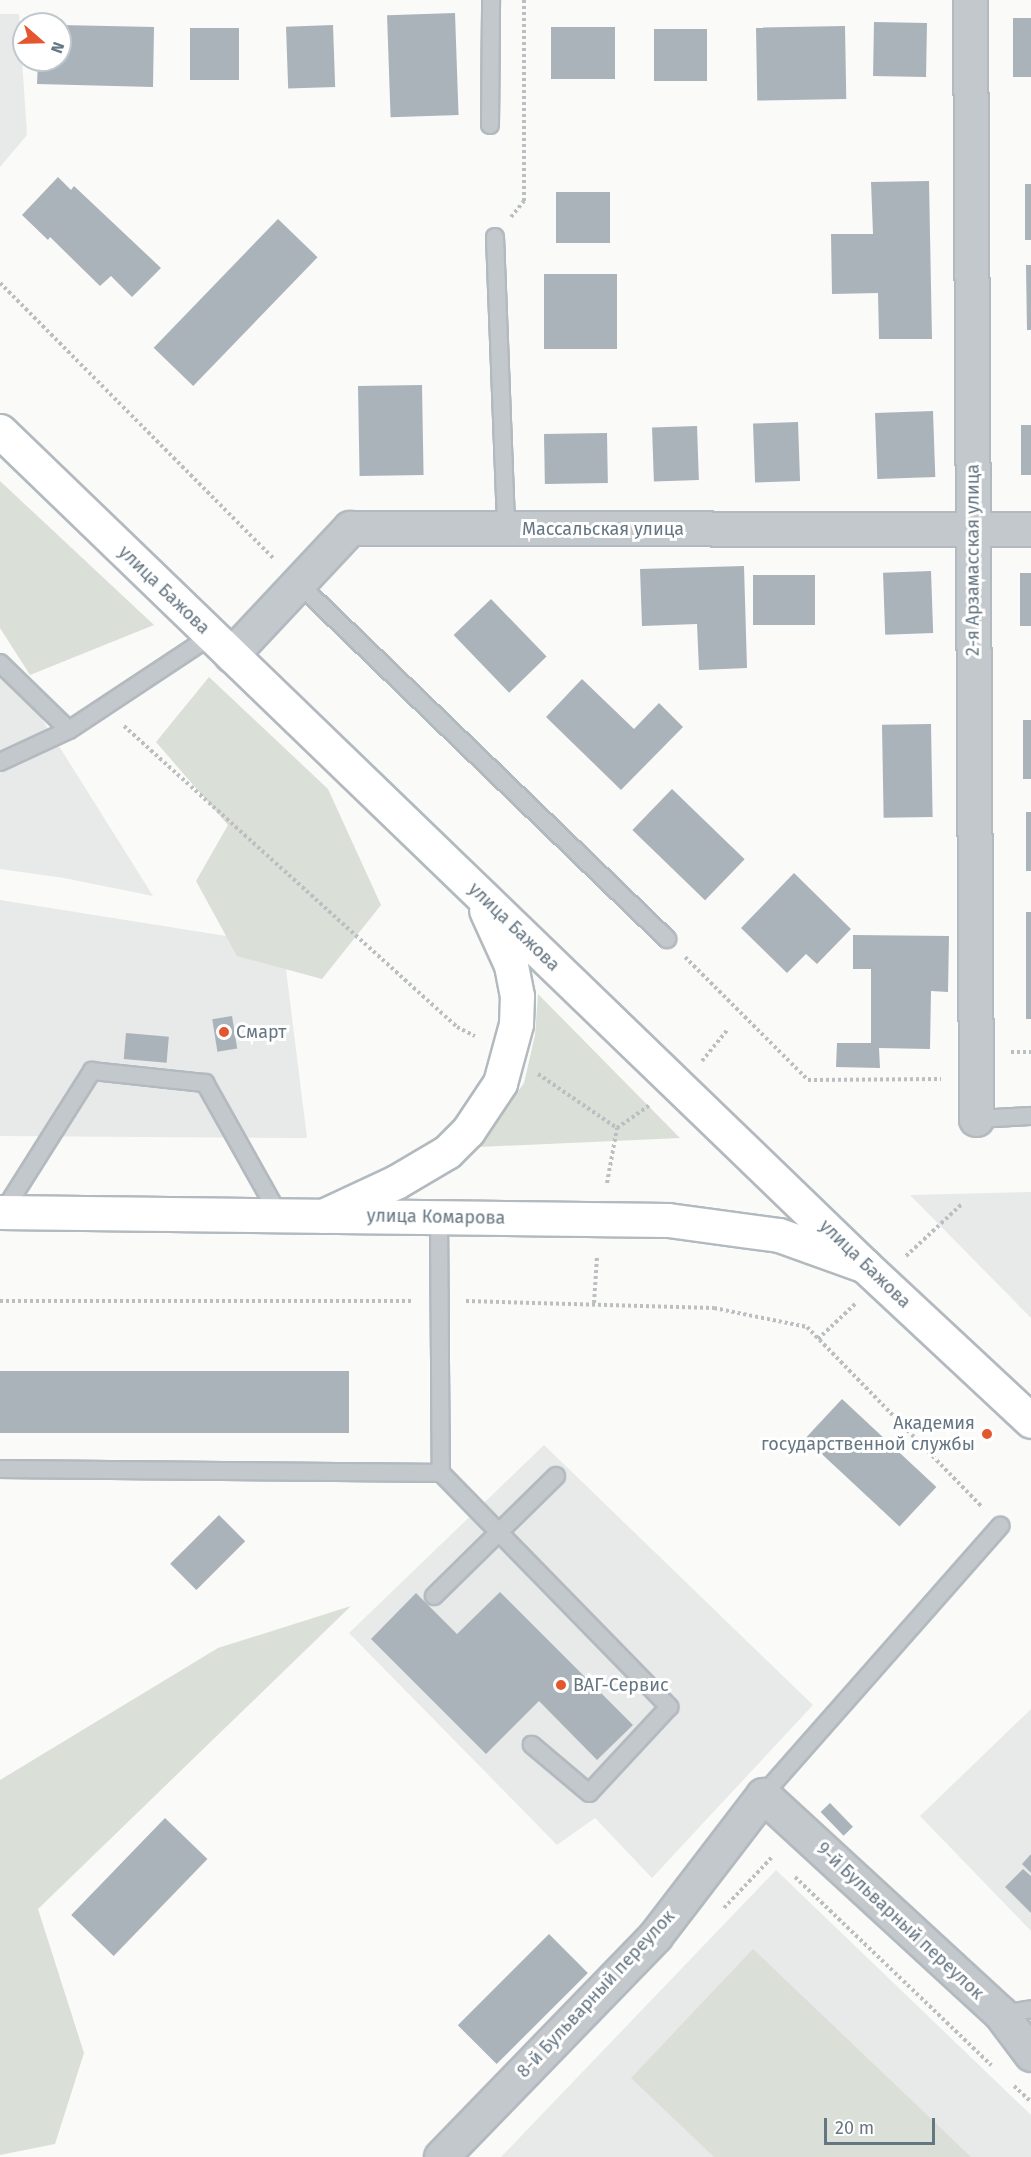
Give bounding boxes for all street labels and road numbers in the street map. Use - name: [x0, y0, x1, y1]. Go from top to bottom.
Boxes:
- street label: 2-я Арзамасская улица: [962, 464, 984, 656]
- street label: Массальская улица: [522, 518, 684, 540]
- street label: улица Бажова: [114, 541, 214, 639]
- street label: улица Бажова: [464, 878, 564, 976]
- street label: улица Комарова: [367, 1205, 505, 1229]
- street label: улица Бажова: [815, 1215, 915, 1313]
- street label: 9-й Бульварный переулок: [812, 1838, 988, 2004]
- street label: 8-й Бульварный переулок: [513, 1906, 679, 2082]

